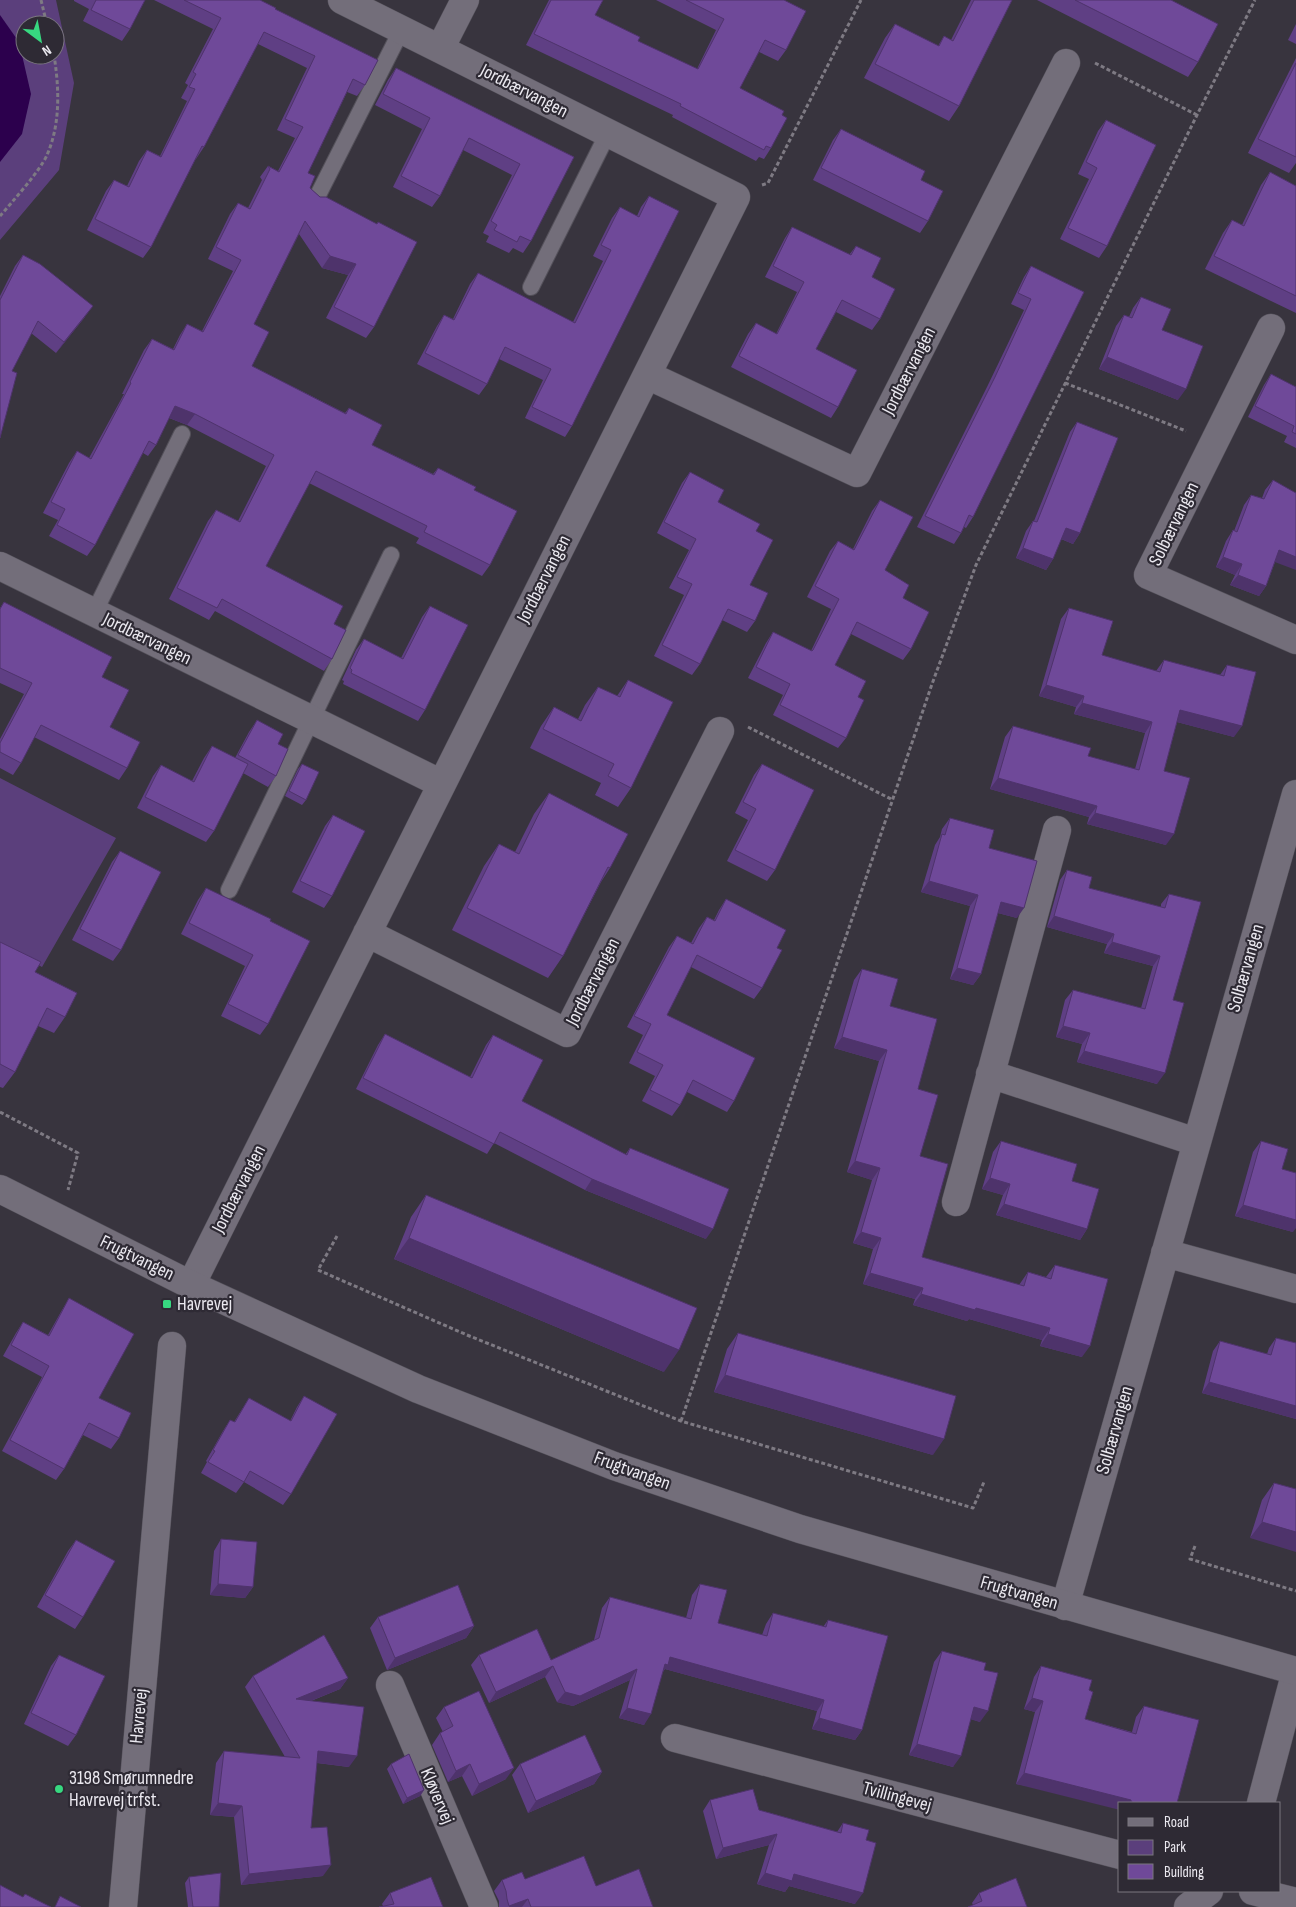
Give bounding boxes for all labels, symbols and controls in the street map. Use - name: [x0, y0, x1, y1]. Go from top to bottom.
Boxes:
- north arrow: [15, 15, 65, 65]
- text: N: [39, 41, 54, 60]
- street label: Jordbærvangen: [475, 59, 572, 123]
- street label: Jordbærvangen: [877, 323, 941, 420]
- street label: Solbærvangen: [1144, 478, 1204, 570]
- street label: Jordbærvangen: [512, 531, 576, 628]
- street label: Jordbærvangen: [98, 607, 195, 670]
- street label: Solbærvangen: [1223, 921, 1269, 1015]
- street label: Jordbærvangen: [561, 934, 625, 1031]
- street label: Jordbærvangen: [207, 1141, 271, 1238]
- street label: Frugtvangen: [96, 1230, 178, 1286]
- place label: Havrevej: [177, 1293, 232, 1316]
- marker: Havrevej: [161, 1298, 173, 1310]
- street label: Solbærvangen: [1092, 1383, 1138, 1477]
- street label: Frugtvangen: [591, 1447, 673, 1495]
- street label: Frugtvangen: [978, 1571, 1060, 1615]
- street label: Havrevej: [125, 1688, 153, 1744]
- street label: Kløvervej: [415, 1765, 459, 1827]
- place label: 3198 Smørumnedre Havrevej trfst.: [69, 1767, 194, 1812]
- street label: Tvillingevej: [860, 1777, 934, 1817]
- marker: 3198 Smørumnedre Havrevej trfst.: [53, 1783, 65, 1795]
- legend: [1118, 1802, 1281, 1892]
- text: Road: [1164, 1813, 1189, 1832]
- text: Park: [1164, 1838, 1186, 1857]
- text: Building: [1164, 1863, 1204, 1882]

